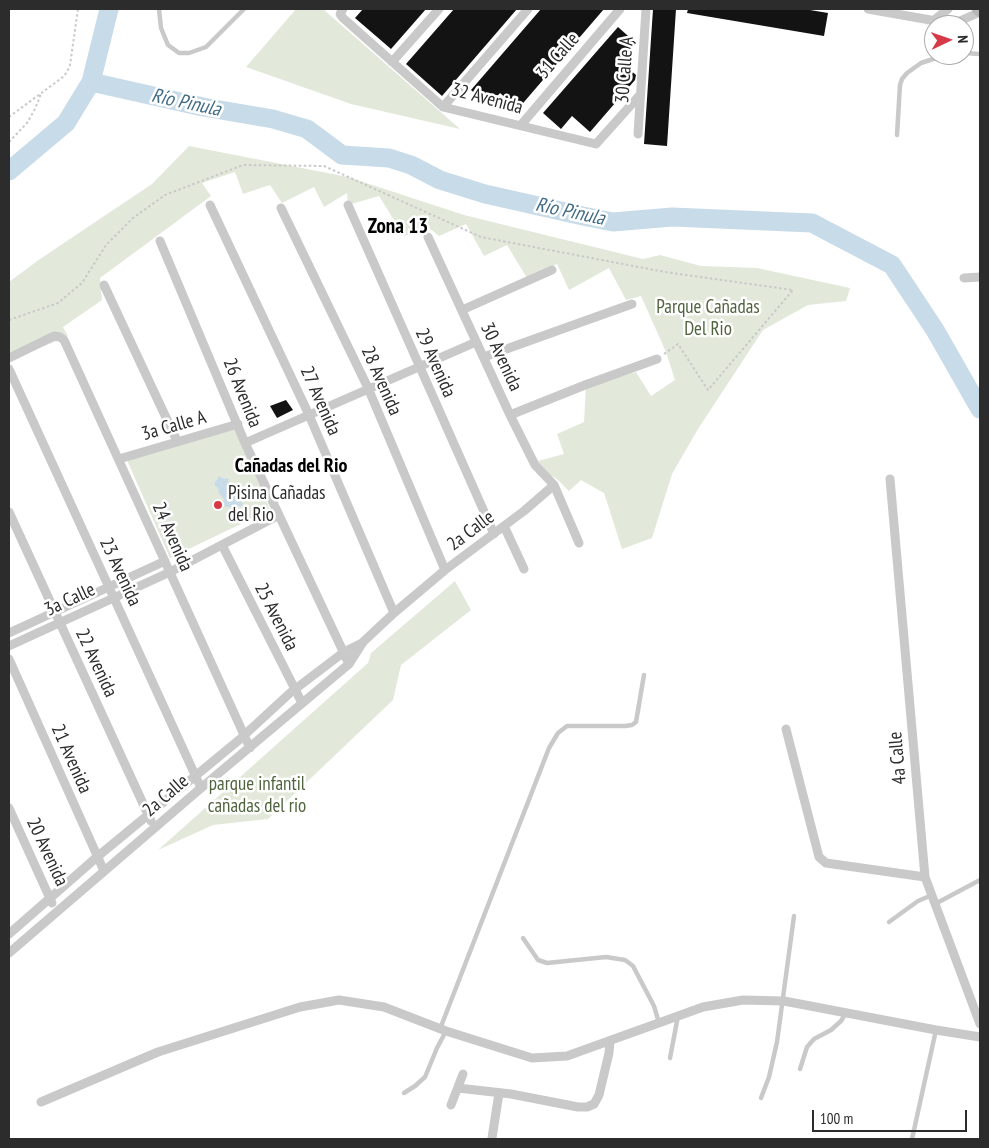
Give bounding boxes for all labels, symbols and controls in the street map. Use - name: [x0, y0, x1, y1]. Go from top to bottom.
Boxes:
- north arrow: [924, 15, 974, 65]
- street label: 31 Calle: [532, 28, 584, 84]
- text: N: [954, 35, 972, 44]
- street label: 30 Calle A: [611, 36, 639, 104]
- street label: 32 Avenida: [449, 79, 525, 119]
- water label: Río Pinula: [149, 84, 223, 122]
- water label: Río Pinula: [533, 193, 607, 231]
- district label: Zona 13: [368, 214, 428, 240]
- park label: Parque Cañadas Del Rio: [656, 297, 760, 341]
- street label: 30 Avenida: [475, 319, 527, 395]
- street label: 29 Avenida: [410, 325, 460, 401]
- street label: 28 Avenida: [356, 343, 406, 419]
- street label: 26 Avenida: [218, 355, 266, 431]
- street label: 27 Avenida: [295, 363, 345, 439]
- street label: 3a Calle A: [139, 406, 209, 446]
- district label: Cañadas del Rio: [235, 454, 347, 478]
- place label: Pisina Cañadas del Rio: [228, 483, 325, 527]
- street label: 24 Avenida: [147, 499, 197, 575]
- marker: Pisina Cañadas del Rio: [212, 499, 224, 511]
- street label: 2a Calle: [443, 506, 499, 556]
- street label: 23 Avenida: [94, 534, 146, 610]
- street label: 3a Calle: [41, 578, 99, 622]
- street label: 25 Avenida: [249, 579, 303, 655]
- street label: 22 Avenida: [70, 625, 122, 701]
- street label: 21 Avenida: [46, 721, 96, 797]
- street label: 4a Calle: [884, 731, 912, 785]
- street label: 2a Calle: [139, 770, 193, 822]
- park label: parque infantil cañadas del rio: [208, 774, 306, 818]
- street label: 20 Avenida: [21, 814, 73, 890]
- scale bar: [814, 1100, 969, 1132]
- text: 100 m: [820, 1109, 853, 1128]

